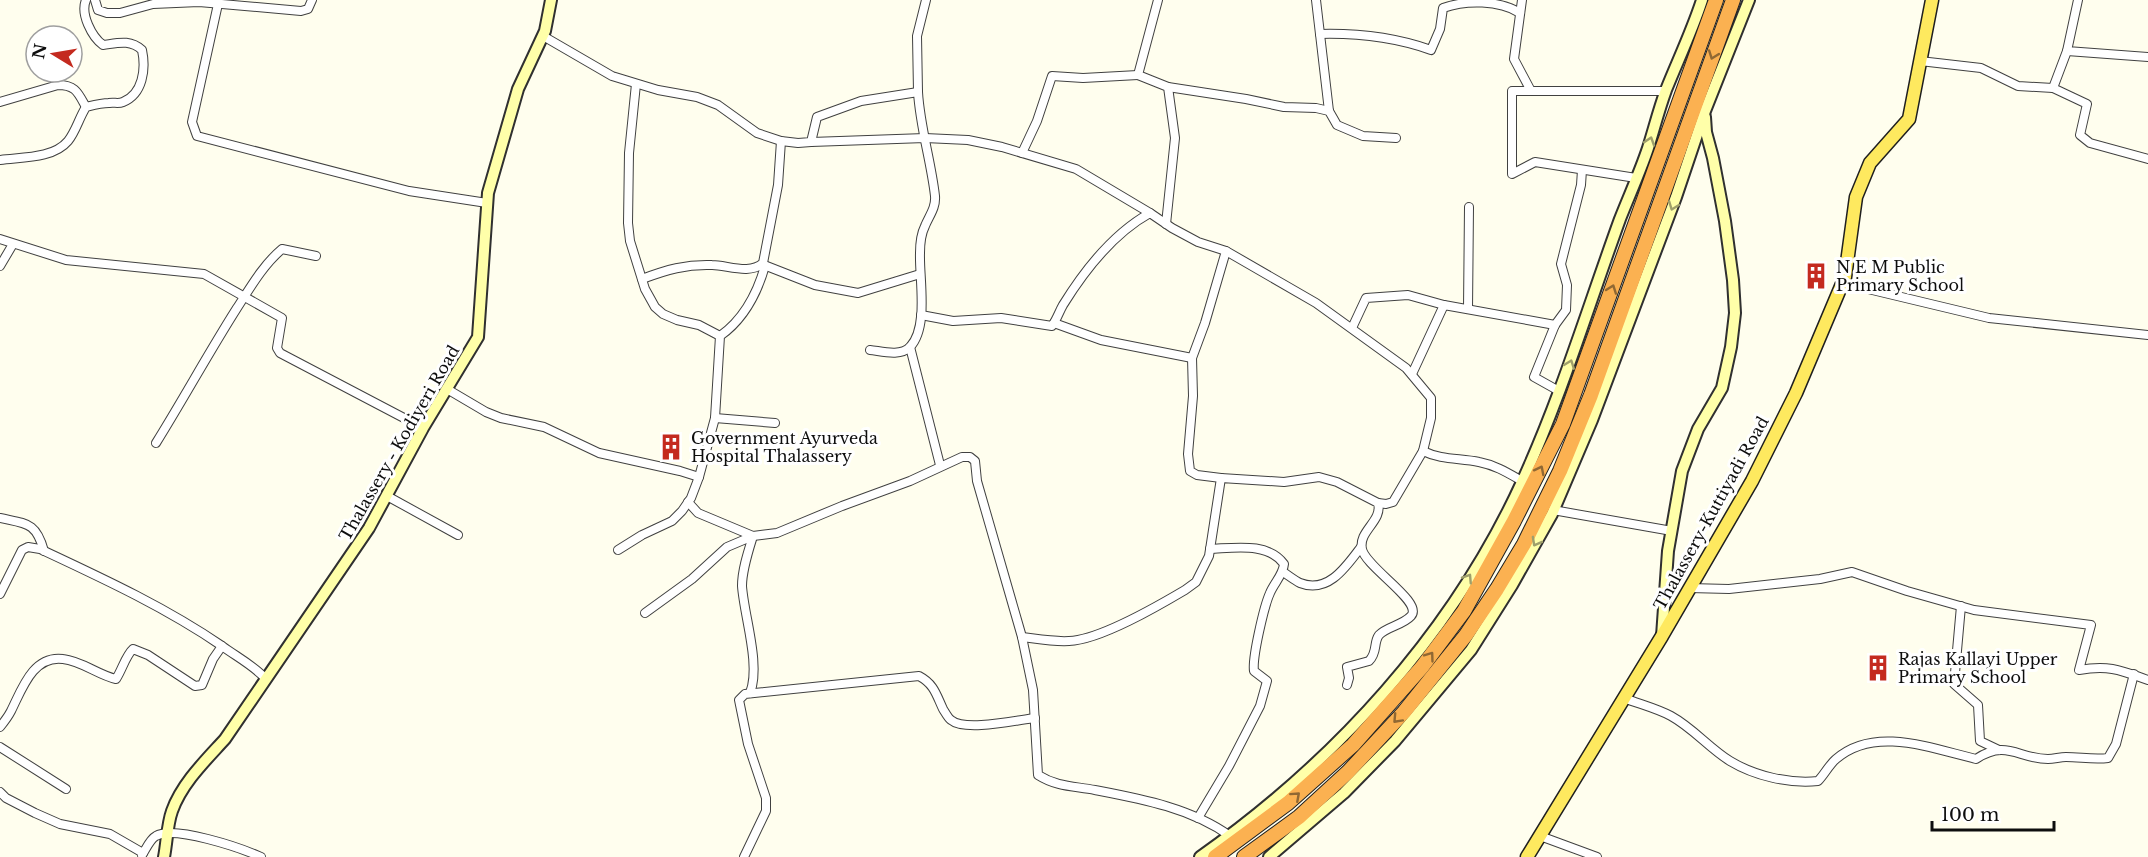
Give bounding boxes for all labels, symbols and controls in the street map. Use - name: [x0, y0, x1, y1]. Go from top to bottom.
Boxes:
- north arrow: [24, 24, 84, 84]
- text: N: [28, 42, 51, 60]
- one-way arrow: [1708, 49, 1721, 60]
- one-way arrow: [1643, 136, 1655, 147]
- one-way arrow: [1668, 200, 1680, 211]
- place label: N E M Public Primary School: [1836, 257, 1964, 295]
- building icon: N E M Public Primary School: [1801, 261, 1831, 291]
- one-way arrow: [1604, 285, 1617, 295]
- street label: Thalassery - Kodiyeri Road: [335, 342, 463, 544]
- one-way arrow: [1562, 360, 1575, 370]
- street label: Thalassery-Kuttiyadi Road: [1649, 413, 1773, 613]
- place label: Government Ayurveda Hospital Thalassery: [691, 428, 878, 466]
- building icon: Government Ayurveda Hospital Thalassery: [656, 432, 686, 462]
- one-way arrow: [1532, 466, 1544, 477]
- one-way arrow: [1532, 536, 1543, 546]
- one-way arrow: [1461, 574, 1472, 585]
- place label: Rajas Kallayi Upper Primary School: [1898, 649, 2058, 687]
- one-way arrow: [1423, 652, 1434, 663]
- building icon: Rajas Kallayi Upper Primary School: [1863, 653, 1893, 683]
- one-way arrow: [1394, 712, 1405, 723]
- one-way arrow: [1289, 792, 1299, 803]
- scale bar: [1932, 794, 2054, 832]
- text: 100 m: [1941, 804, 1999, 826]

